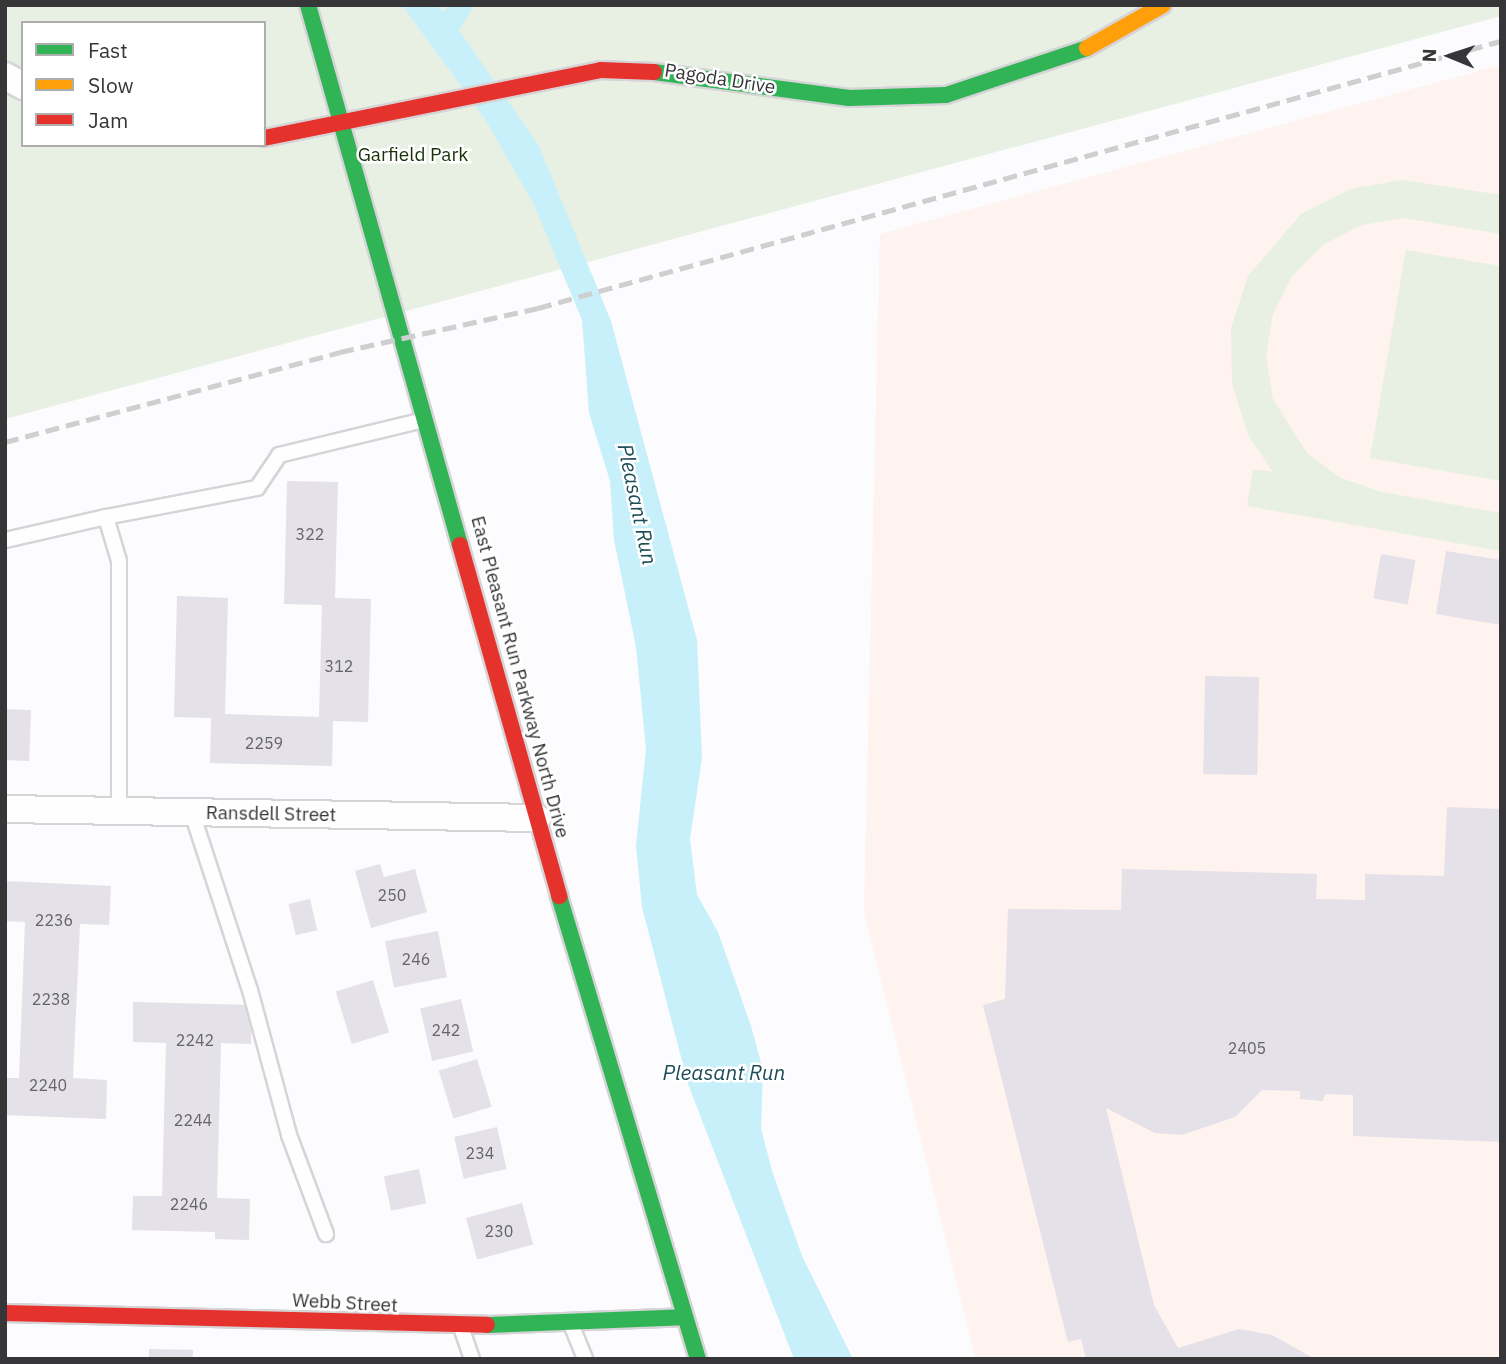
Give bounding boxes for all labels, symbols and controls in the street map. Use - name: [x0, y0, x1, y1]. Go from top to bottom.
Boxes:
- legend: [21, 21, 266, 147]
- north arrow: [1415, 21, 1485, 91]
- text: Fast: [88, 36, 128, 64]
- text: N: [1417, 48, 1441, 63]
- street label: Pagoda Drive: [663, 59, 777, 99]
- text: Slow: [88, 71, 134, 99]
- text: Jam: [88, 106, 128, 134]
- park label: Garfield Park: [358, 144, 468, 166]
- water label: Pleasant Run: [613, 441, 663, 567]
- street label: East Pleasant Run Parkway North Drive: [466, 514, 574, 840]
- house number: 322: [296, 524, 324, 544]
- house number: 312: [325, 656, 353, 676]
- house number: 2259: [245, 733, 283, 753]
- street label: Ransdell Street: [206, 801, 336, 827]
- house number: 250: [378, 885, 406, 905]
- house number: 2236: [35, 910, 73, 930]
- house number: 246: [402, 949, 430, 969]
- house number: 2238: [32, 989, 70, 1009]
- house number: 242: [432, 1020, 460, 1040]
- house number: 2242: [176, 1030, 214, 1050]
- house number: 2405: [1228, 1038, 1266, 1058]
- water label: Pleasant Run: [663, 1059, 785, 1085]
- house number: 2240: [29, 1075, 67, 1095]
- house number: 2244: [174, 1110, 212, 1130]
- house number: 234: [466, 1143, 494, 1163]
- house number: 2246: [170, 1194, 208, 1214]
- house number: 230: [485, 1221, 513, 1241]
- street label: Webb Street: [292, 1289, 398, 1317]

